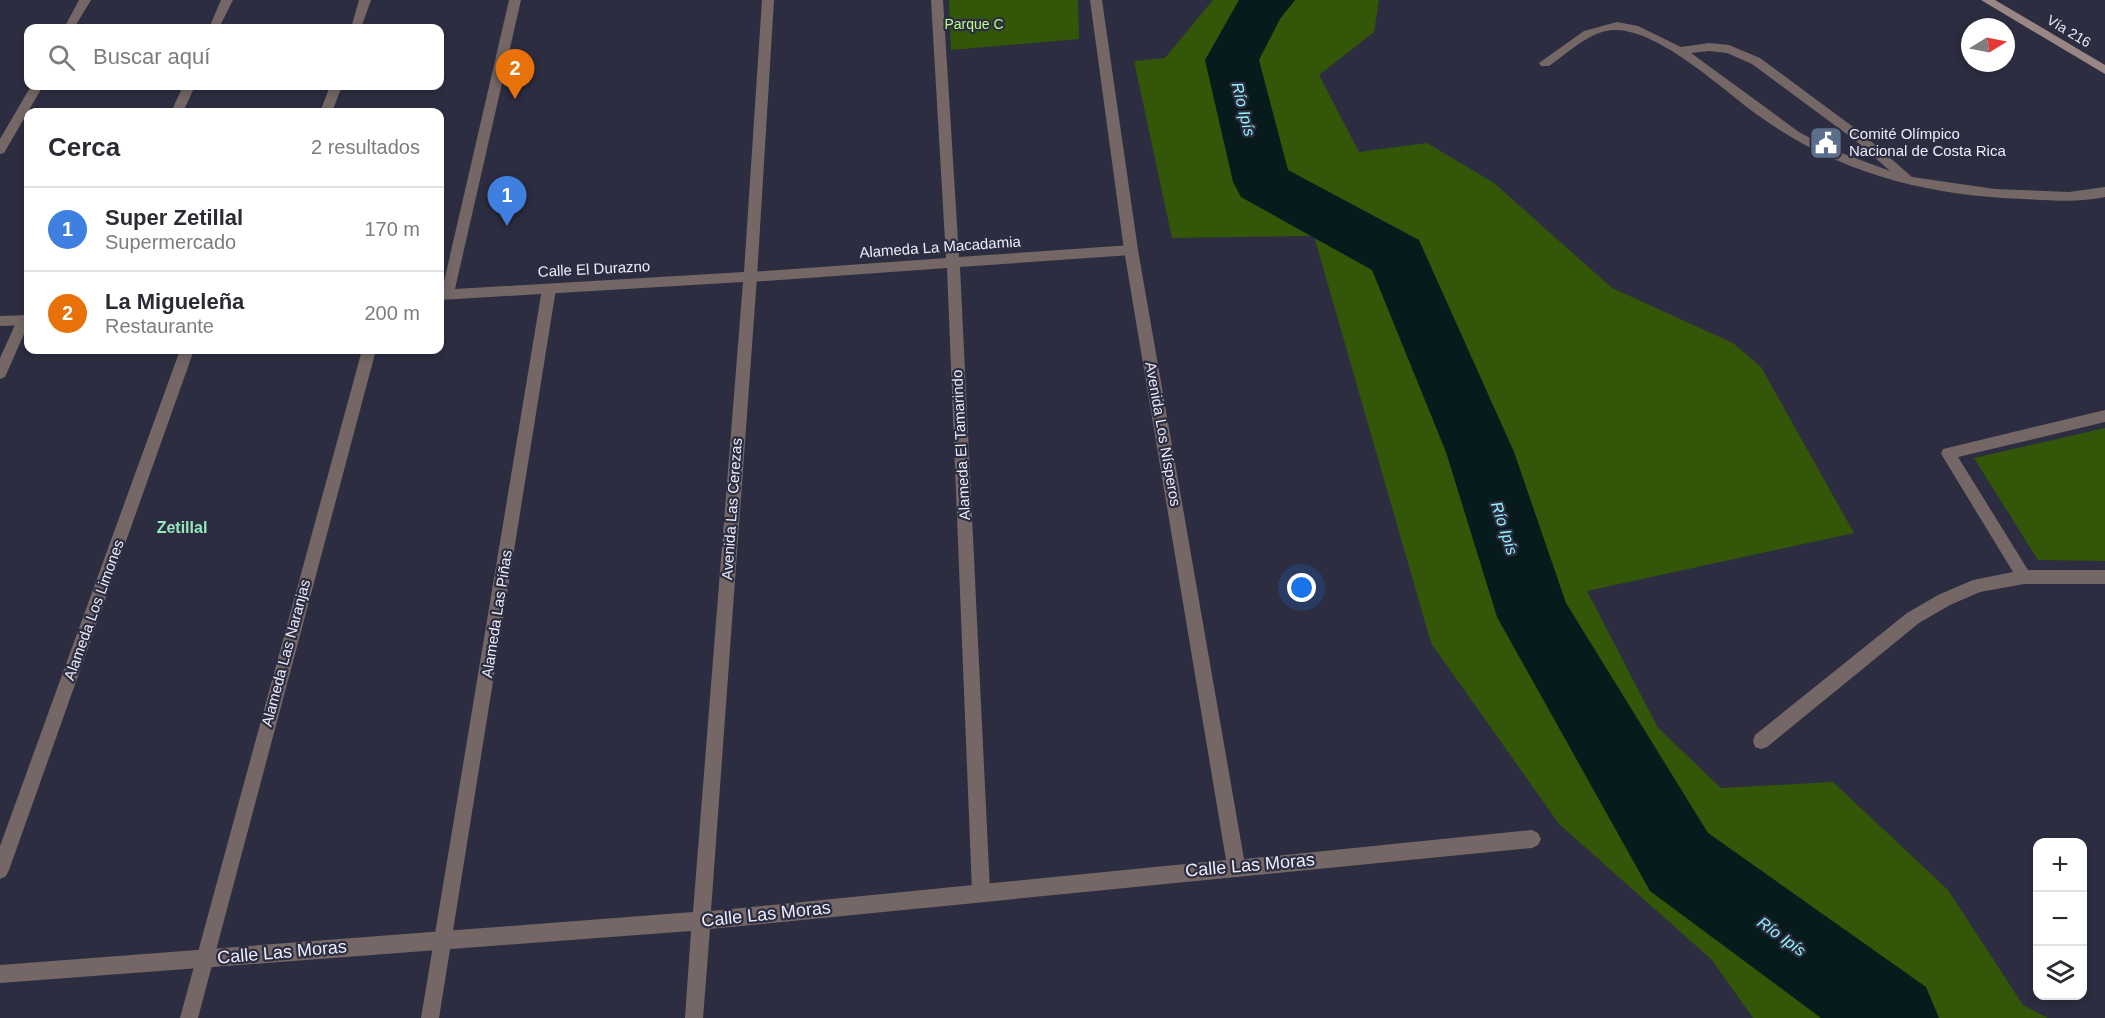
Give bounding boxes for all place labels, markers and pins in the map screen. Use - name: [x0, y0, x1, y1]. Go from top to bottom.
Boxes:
- pin: 2: [496, 50, 534, 99]
- public building icon: Comité Olímpico Nacional de Costa Rica: [1808, 125, 1844, 161]
- place label: Comité Olímpico Nacional de Costa Rica: [1849, 125, 2006, 159]
- pin: 1: [488, 176, 526, 226]

